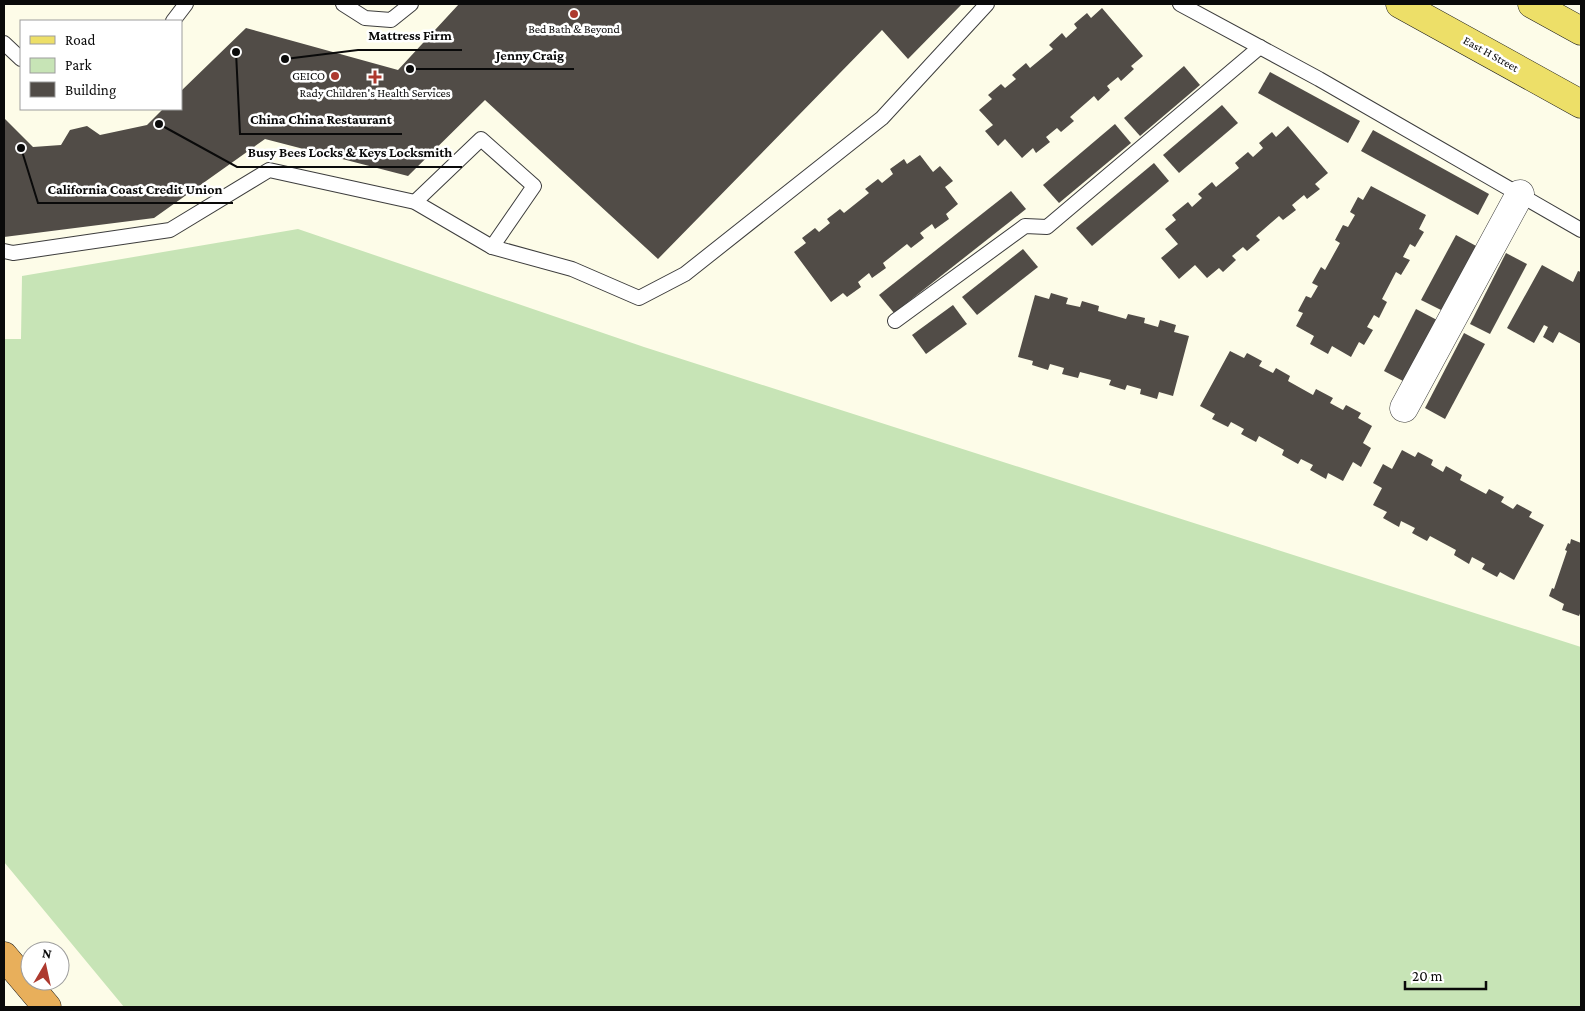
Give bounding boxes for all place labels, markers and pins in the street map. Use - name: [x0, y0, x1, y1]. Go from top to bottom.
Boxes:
- marker: Bed Bath & Beyond: [568, 8, 580, 20]
- callout: Mattress Firm: [358, 21, 462, 50]
- place label: Bed Bath & Beyond: [528, 22, 621, 36]
- callout: Jenny Craig: [486, 40, 574, 69]
- place label: GEICO: [292, 69, 325, 83]
- marker: GEICO: [329, 70, 341, 82]
- marker: Rady Children's Health Services: [368, 70, 382, 84]
- place label: Rady Children's Health Services: [299, 86, 451, 100]
- callout: China China Restaurant: [240, 105, 402, 134]
- callout: Busy Bees Locks & Keys Locksmith: [237, 138, 462, 167]
- callout: California Coast Credit Union: [38, 174, 233, 203]

